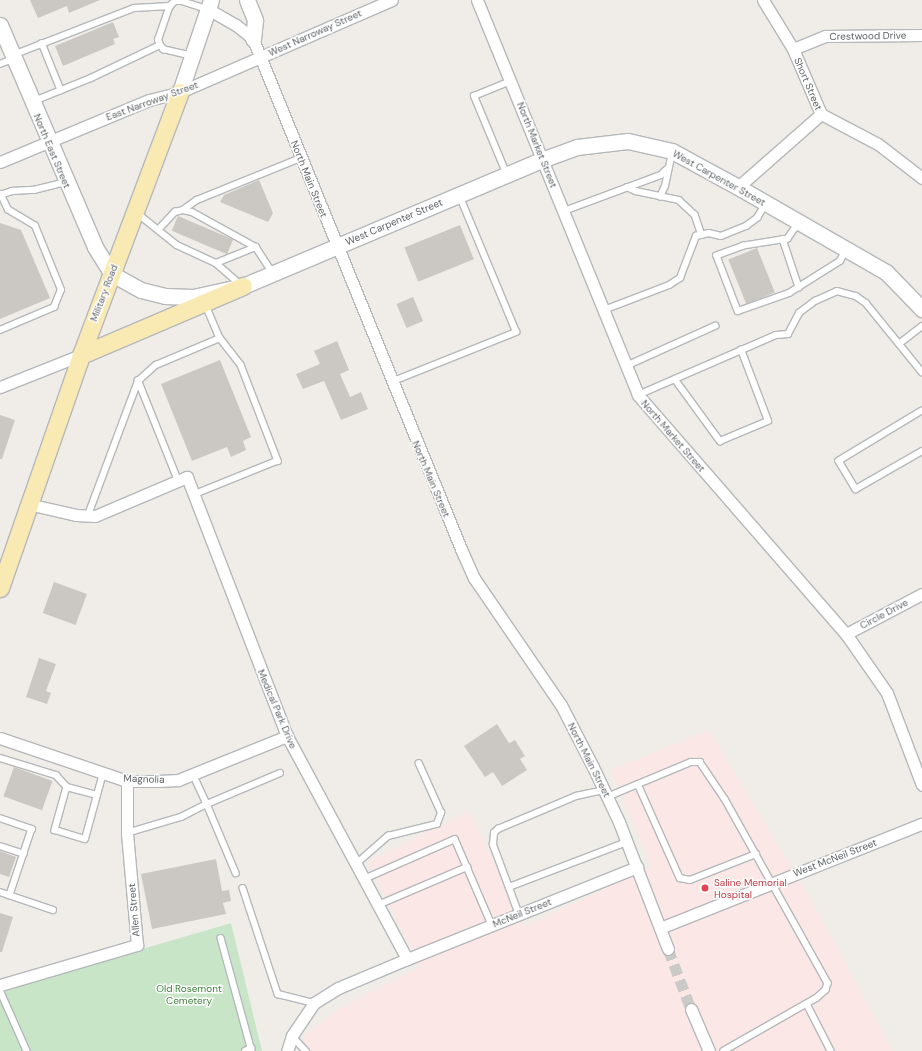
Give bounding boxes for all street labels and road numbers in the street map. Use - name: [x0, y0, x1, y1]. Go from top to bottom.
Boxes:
- street label: West Narroway Street: [267, 7, 363, 59]
- street label: Crestwood Drive: [829, 29, 907, 43]
- street label: Short Street: [792, 56, 824, 112]
- street label: East Narroway Street: [104, 79, 200, 123]
- street label: North Market Street: [514, 100, 560, 190]
- street label: North East Street: [31, 112, 73, 190]
- street label: North Main Street: [288, 139, 330, 219]
- street label: West Carpenter Street: [670, 147, 768, 209]
- street label: West Carpenter Street: [344, 196, 444, 248]
- street label: Military Road: [88, 263, 120, 323]
- street label: North Market Street: [638, 398, 708, 474]
- street label: North Main Street: [409, 439, 453, 519]
- street label: Circle Drive: [858, 596, 910, 632]
- street label: Medical Park Drive: [255, 668, 299, 750]
- street label: North Main Street: [565, 721, 613, 799]
- street label: Magnolia: [123, 772, 165, 786]
- street label: West McNeil Street: [792, 837, 878, 879]
- street label: Allen Street: [126, 883, 142, 937]
- street label: McNeil Street: [491, 896, 553, 930]

